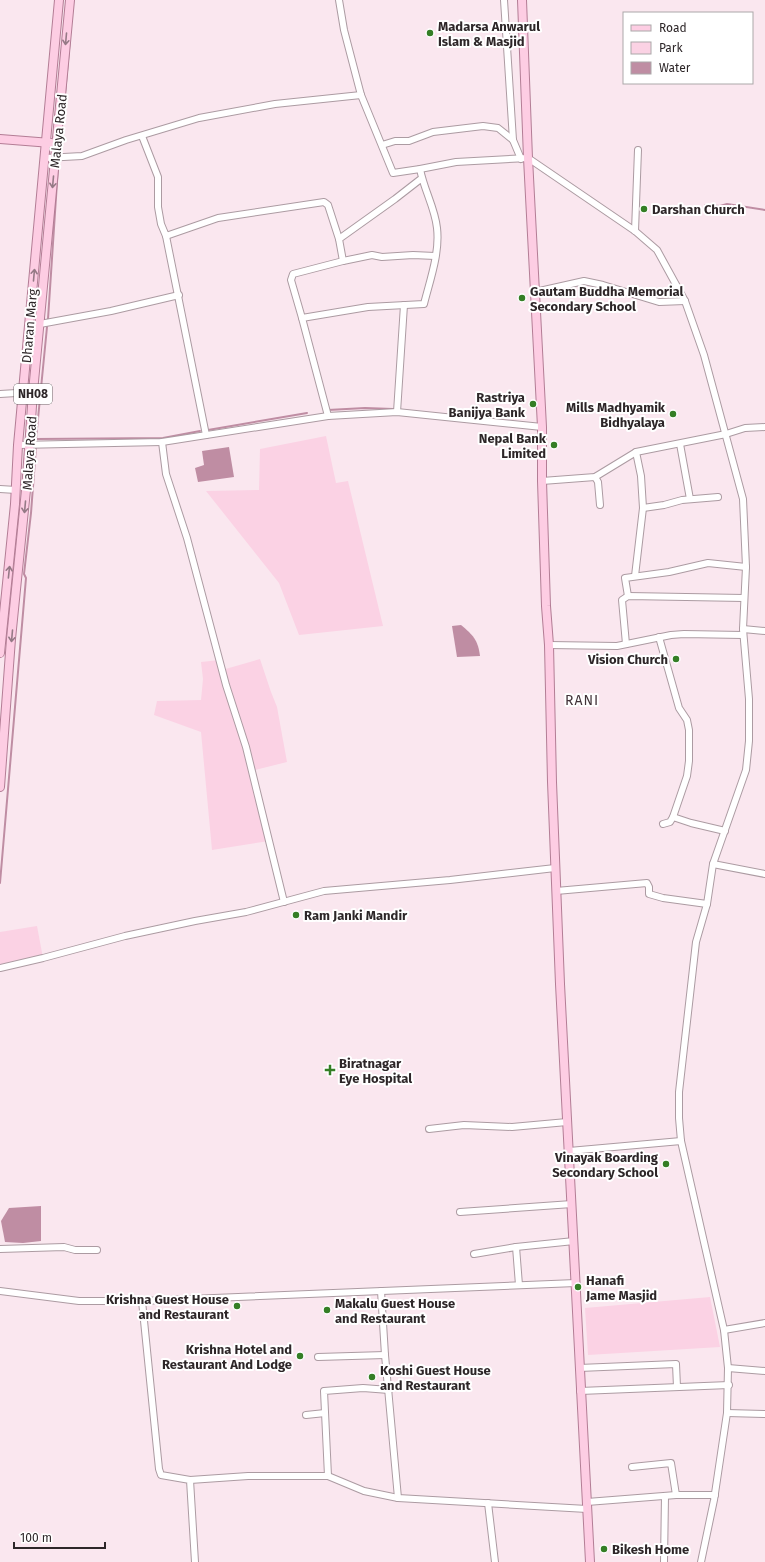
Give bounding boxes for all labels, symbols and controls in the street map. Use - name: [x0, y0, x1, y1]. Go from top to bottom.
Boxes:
- legend: [623, 12, 753, 84]
- place label: Madarsa Anwarul Islam & Masjid: [438, 19, 540, 49]
- text: Road: [659, 21, 687, 35]
- marker: Madarsa Anwarul Islam & Masjid: [425, 28, 435, 38]
- one-way arrow: [63, 32, 70, 45]
- text: Park: [659, 41, 683, 55]
- text: Water: [659, 61, 691, 75]
- street label: Malaya Road: [47, 93, 70, 169]
- one-way arrow: [49, 175, 56, 188]
- place label: Darshan Church: [652, 202, 745, 217]
- marker: Darshan Church: [639, 204, 649, 214]
- one-way arrow: [30, 269, 37, 282]
- place label: Gautam Buddha Memorial Secondary School: [530, 284, 684, 314]
- street label: Dharan Marg: [19, 288, 40, 364]
- marker: Gautam Buddha Memorial Secondary School: [517, 293, 527, 303]
- road number: NH08: [14, 384, 52, 404]
- place label: Rastriya Banijya Bank: [449, 390, 526, 420]
- marker: Rastriya Banijya Bank: [528, 399, 538, 409]
- place label: Mills Madhyamik Bidhyalaya: [566, 400, 666, 430]
- marker: Mills Madhyamik Bidhyalaya: [668, 409, 678, 419]
- street label: Malaya Road: [19, 415, 40, 491]
- place label: Nepal Bank Limited: [479, 431, 547, 461]
- marker: Nepal Bank Limited: [549, 440, 559, 450]
- one-way arrow: [21, 500, 28, 513]
- one-way arrow: [5, 566, 12, 579]
- one-way arrow: [8, 629, 15, 642]
- place label: Vision Church: [587, 652, 668, 667]
- marker: Vision Church: [671, 654, 681, 664]
- district label: RANI: [565, 692, 599, 709]
- place label: Ram Janki Mandir: [304, 908, 408, 923]
- marker: Ram Janki Mandir: [291, 910, 301, 920]
- place label: Biratnagar Eye Hospital: [339, 1056, 412, 1086]
- marker: Biratnagar Eye Hospital: [324, 1064, 336, 1076]
- place label: Vinayak Boarding Secondary School: [552, 1150, 659, 1180]
- marker: Vinayak Boarding Secondary School: [661, 1159, 671, 1169]
- place label: Hanafi Jame Masjid: [585, 1273, 657, 1303]
- marker: Hanafi Jame Masjid: [573, 1282, 583, 1292]
- place label: Krishna Guest House and Restaurant: [106, 1292, 230, 1322]
- place label: Makalu Guest House and Restaurant: [335, 1296, 455, 1326]
- marker: Krishna Guest House and Restaurant: [232, 1301, 242, 1311]
- marker: Makalu Guest House and Restaurant: [322, 1305, 332, 1315]
- place label: Krishna Hotel and Restaurant And Lodge: [162, 1342, 292, 1372]
- marker: Krishna Hotel and Restaurant And Lodge: [295, 1351, 305, 1361]
- place label: Koshi Guest House and Restaurant: [380, 1363, 491, 1393]
- marker: Koshi Guest House and Restaurant: [367, 1372, 377, 1382]
- scale bar: [14, 1524, 105, 1550]
- text: 100 m: [20, 1531, 52, 1545]
- place label: Bikesh Home: [612, 1542, 689, 1557]
- marker: Bikesh Home: [599, 1544, 609, 1554]

